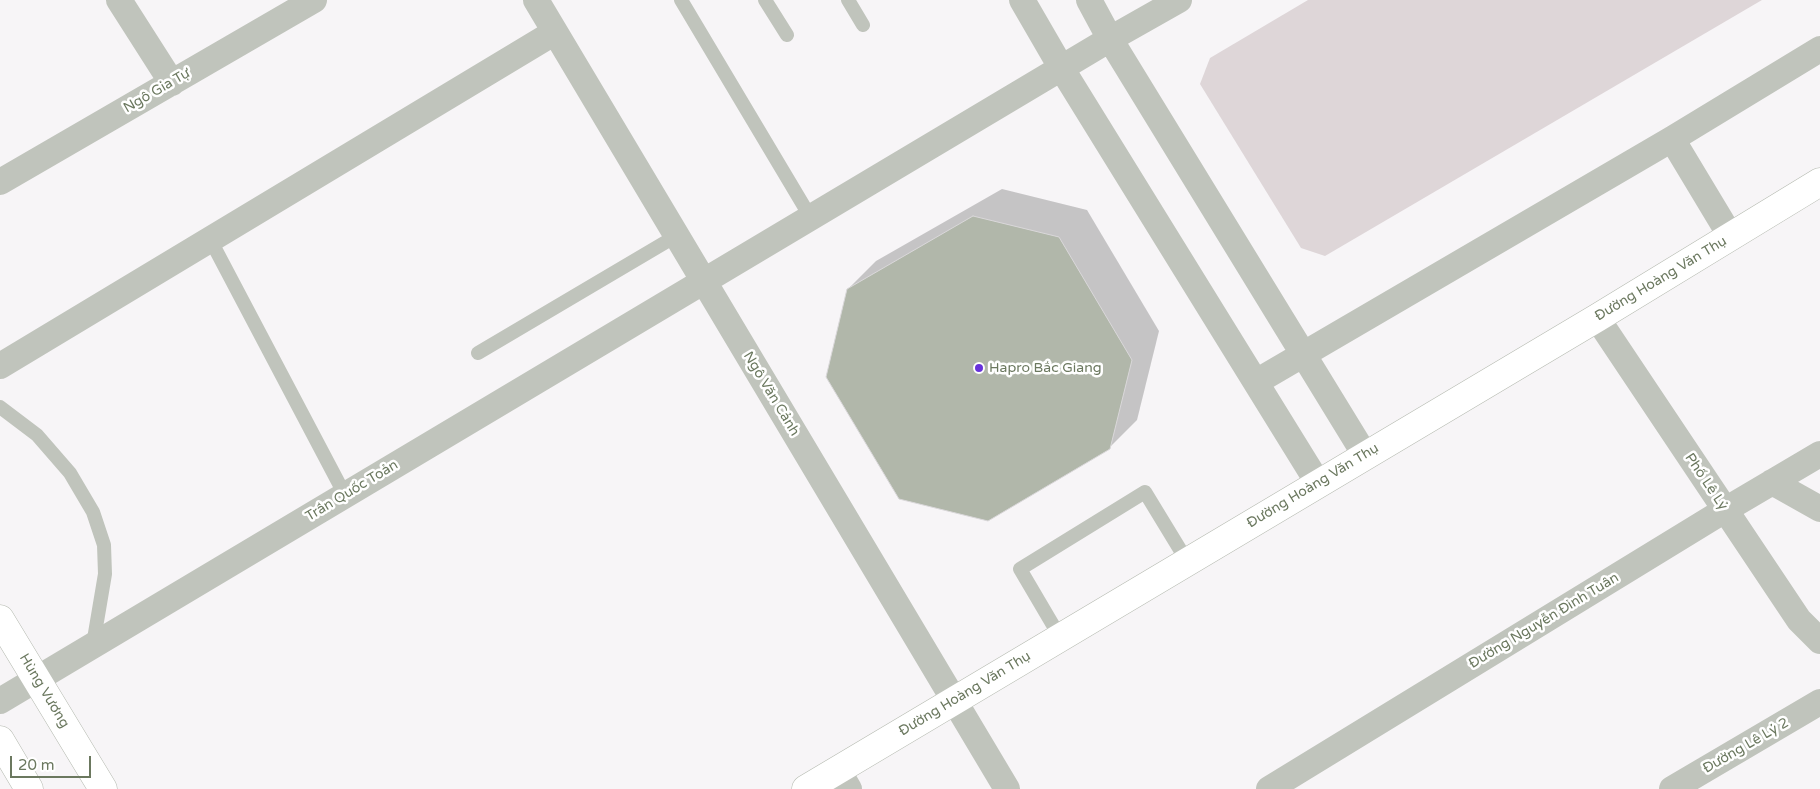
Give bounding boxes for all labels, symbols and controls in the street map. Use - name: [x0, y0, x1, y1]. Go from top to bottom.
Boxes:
- street label: Ngô Gia Tự: [121, 65, 193, 117]
- street label: Đường Hoàng Văn Thụ: [1592, 233, 1730, 325]
- street label: Ngô Văn Cảnh: [739, 349, 803, 439]
- place label: Hapro Bắc Giang: [989, 360, 1102, 376]
- marker: Hapro Bắc Giang: [973, 362, 985, 374]
- street label: Đường Hoàng Văn Thụ: [1244, 440, 1382, 532]
- street label: Phố Lê Lý: [1681, 450, 1731, 514]
- street label: Trần Quốc Toản: [303, 457, 401, 525]
- street label: Đường Nguyễn Đình Tuân: [1466, 570, 1622, 672]
- street label: Đường Hoàng Văn Thụ: [896, 648, 1034, 740]
- street label: Hùng Vương: [15, 651, 73, 731]
- street label: Đường Lê Lý 2: [1700, 715, 1792, 777]
- scale bar: [12, 746, 94, 778]
- text: 20 m: [18, 756, 55, 774]

